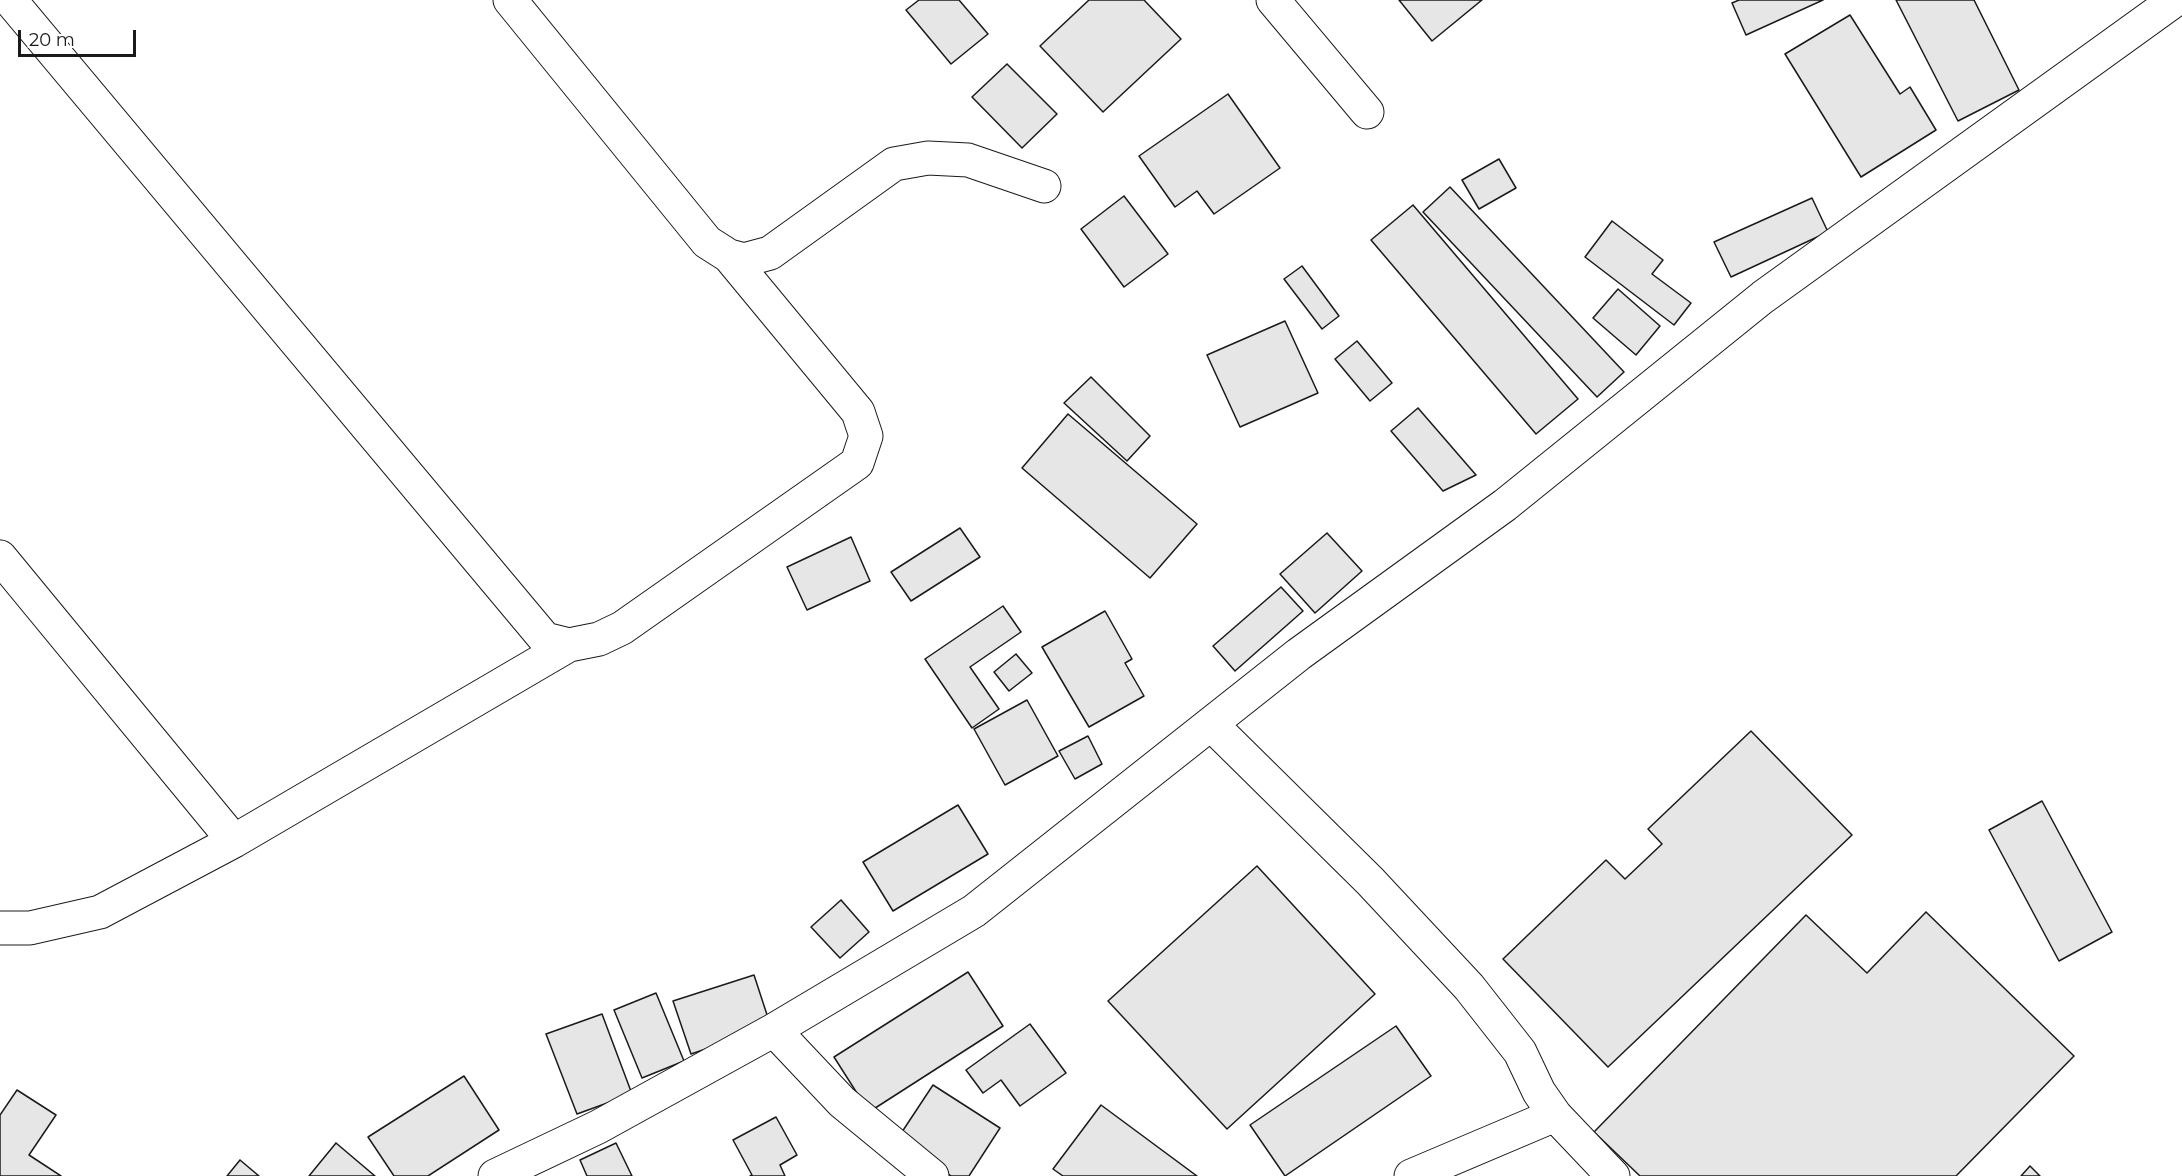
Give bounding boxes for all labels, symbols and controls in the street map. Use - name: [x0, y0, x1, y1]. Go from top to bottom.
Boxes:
- scale bar: [21, 18, 140, 56]
- text: 20 m: [29, 29, 75, 51]

